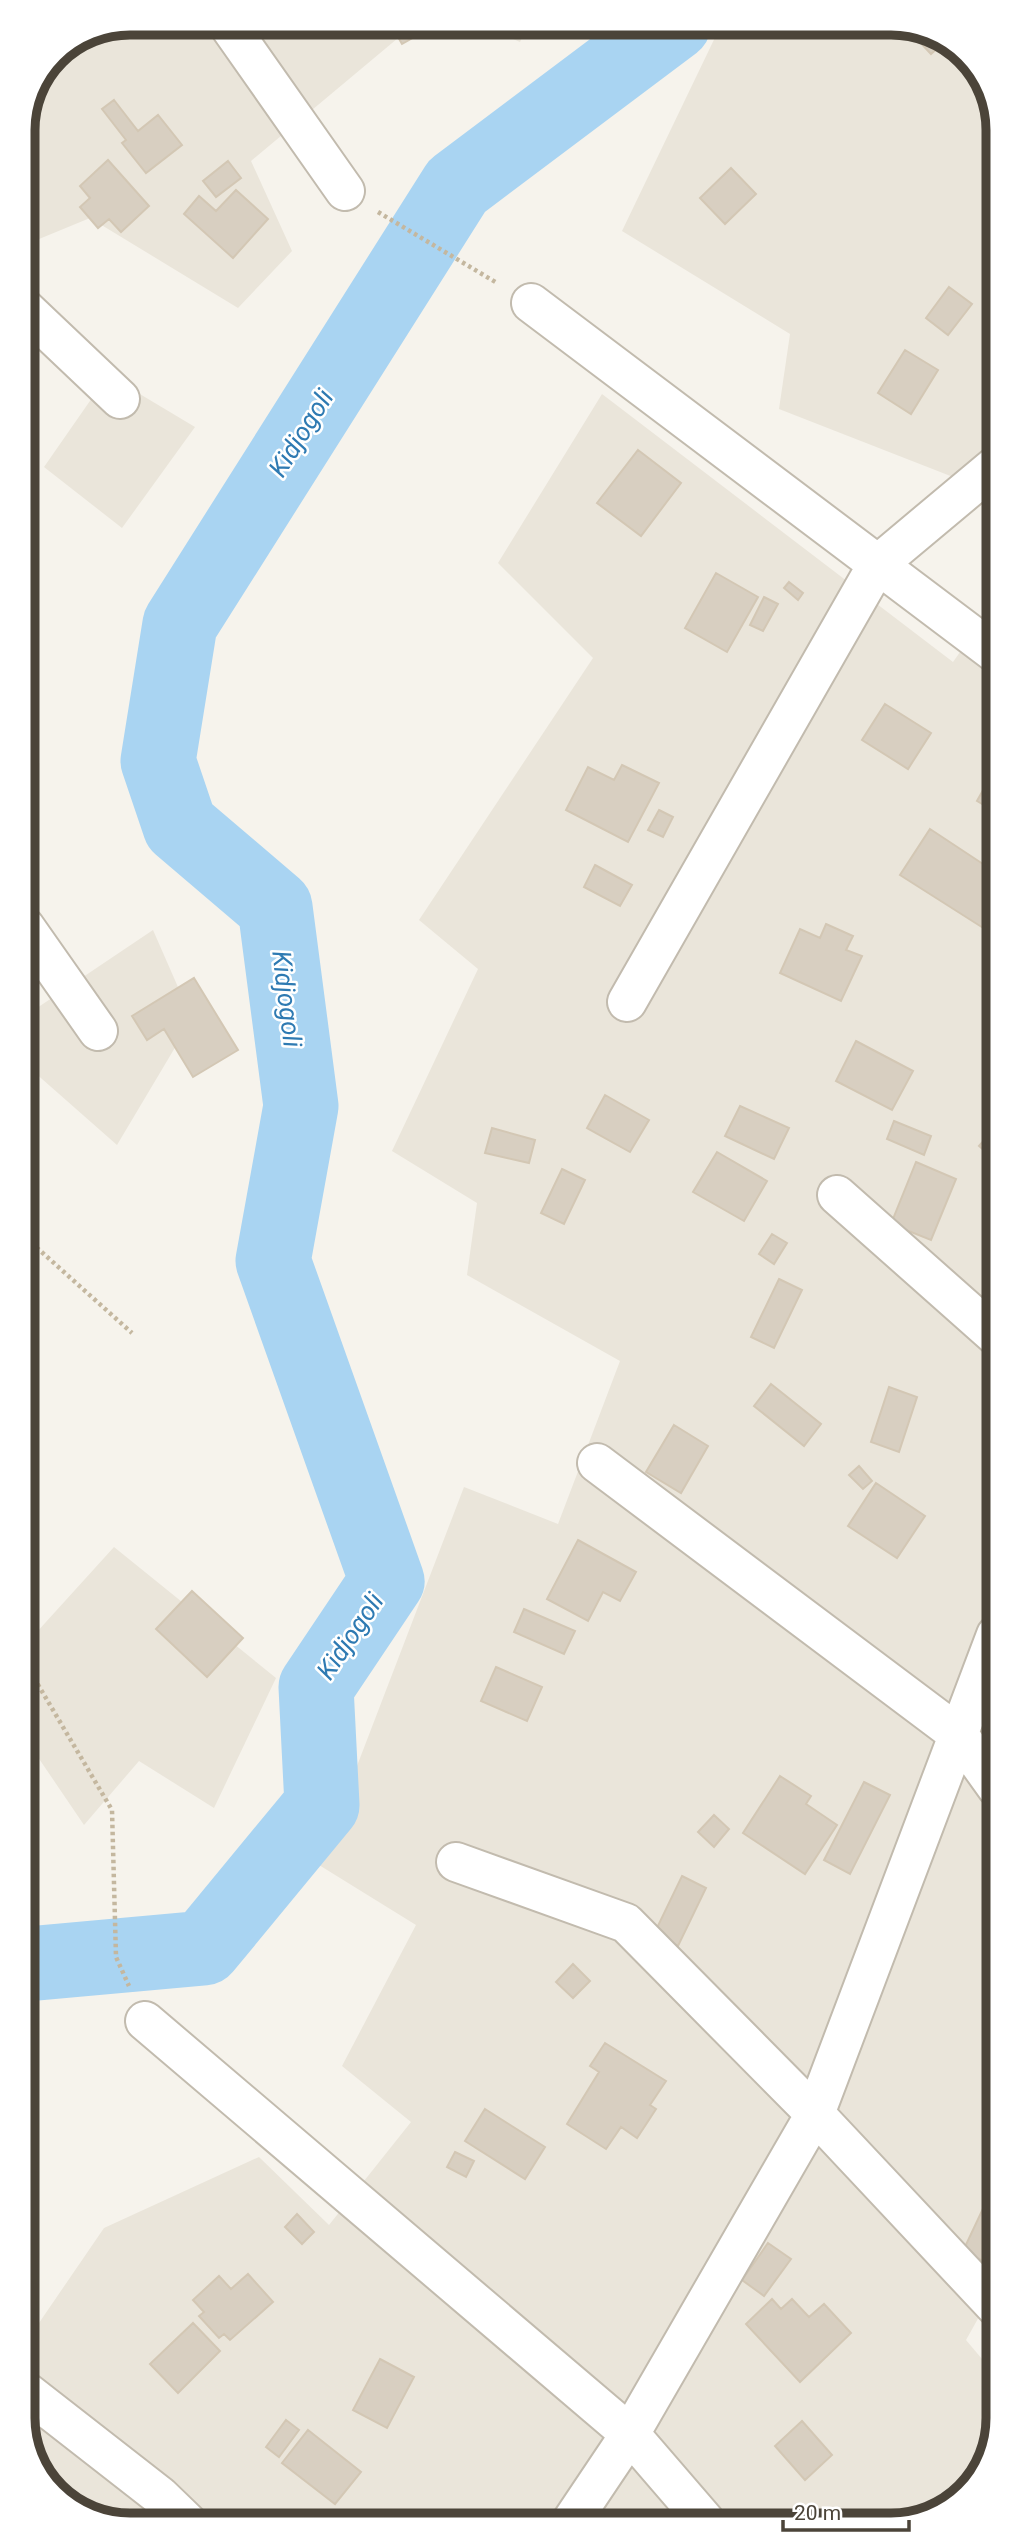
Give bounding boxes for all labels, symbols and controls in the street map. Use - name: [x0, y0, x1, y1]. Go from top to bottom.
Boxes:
- water label: Kidjogoli: [262, 383, 340, 482]
- water label: Kidjogoli: [266, 949, 308, 1050]
- water label: Kidjogoli: [310, 1587, 390, 1685]
- scale bar: [783, 2488, 909, 2532]
- text: 20 m: [794, 2501, 841, 2525]

